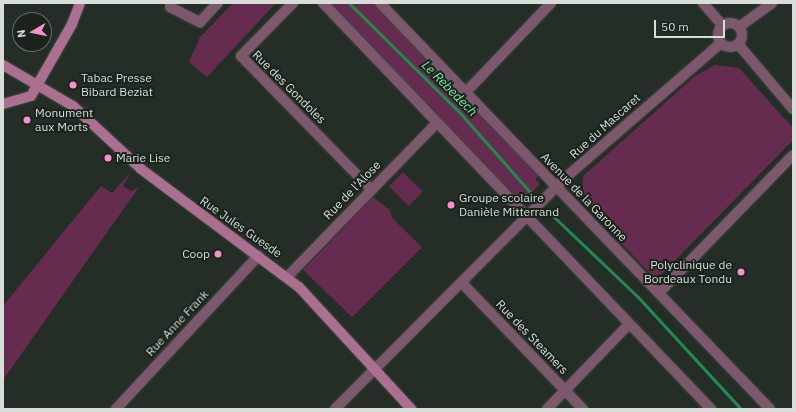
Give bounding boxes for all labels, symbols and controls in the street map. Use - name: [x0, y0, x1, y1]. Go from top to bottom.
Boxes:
- north arrow: [12, 12, 52, 52]
- scale bar: [656, 12, 727, 38]
- text: 50 m: [661, 19, 689, 34]
- text: N: [14, 29, 29, 39]
- street label: Rue des Gondoles: [249, 47, 329, 127]
- water label: Le Rebedech: [418, 58, 480, 120]
- place label: Tabac Presse Bibard Beziat: [81, 71, 153, 99]
- marker: Tabac Presse Bibard Beziat: [68, 80, 78, 90]
- street label: Rue du Mascaret: [567, 91, 643, 161]
- place label: Monument aux Morts: [35, 106, 93, 134]
- marker: Monument aux Morts: [22, 115, 32, 125]
- street label: Avenue de la Garonne: [538, 150, 630, 244]
- place label: Marie Lise: [116, 151, 170, 165]
- marker: Marie Lise: [103, 153, 113, 163]
- street label: Rue de l'Alose: [320, 158, 384, 222]
- place label: Groupe scolaire Danièle Mitterrand: [459, 191, 559, 219]
- street label: Rue Jules Guesde: [197, 193, 285, 261]
- marker: Groupe scolaire Danièle Mitterrand: [446, 200, 456, 210]
- place label: Coop: [182, 247, 210, 261]
- marker: Coop: [213, 249, 223, 259]
- place label: Polyclinique de Bordeaux Tondu: [644, 258, 732, 286]
- marker: Polyclinique de Bordeaux Tondu: [735, 266, 747, 278]
- street label: Rue Anne Frank: [143, 287, 211, 359]
- street label: Rue des Steamers: [493, 297, 571, 377]

